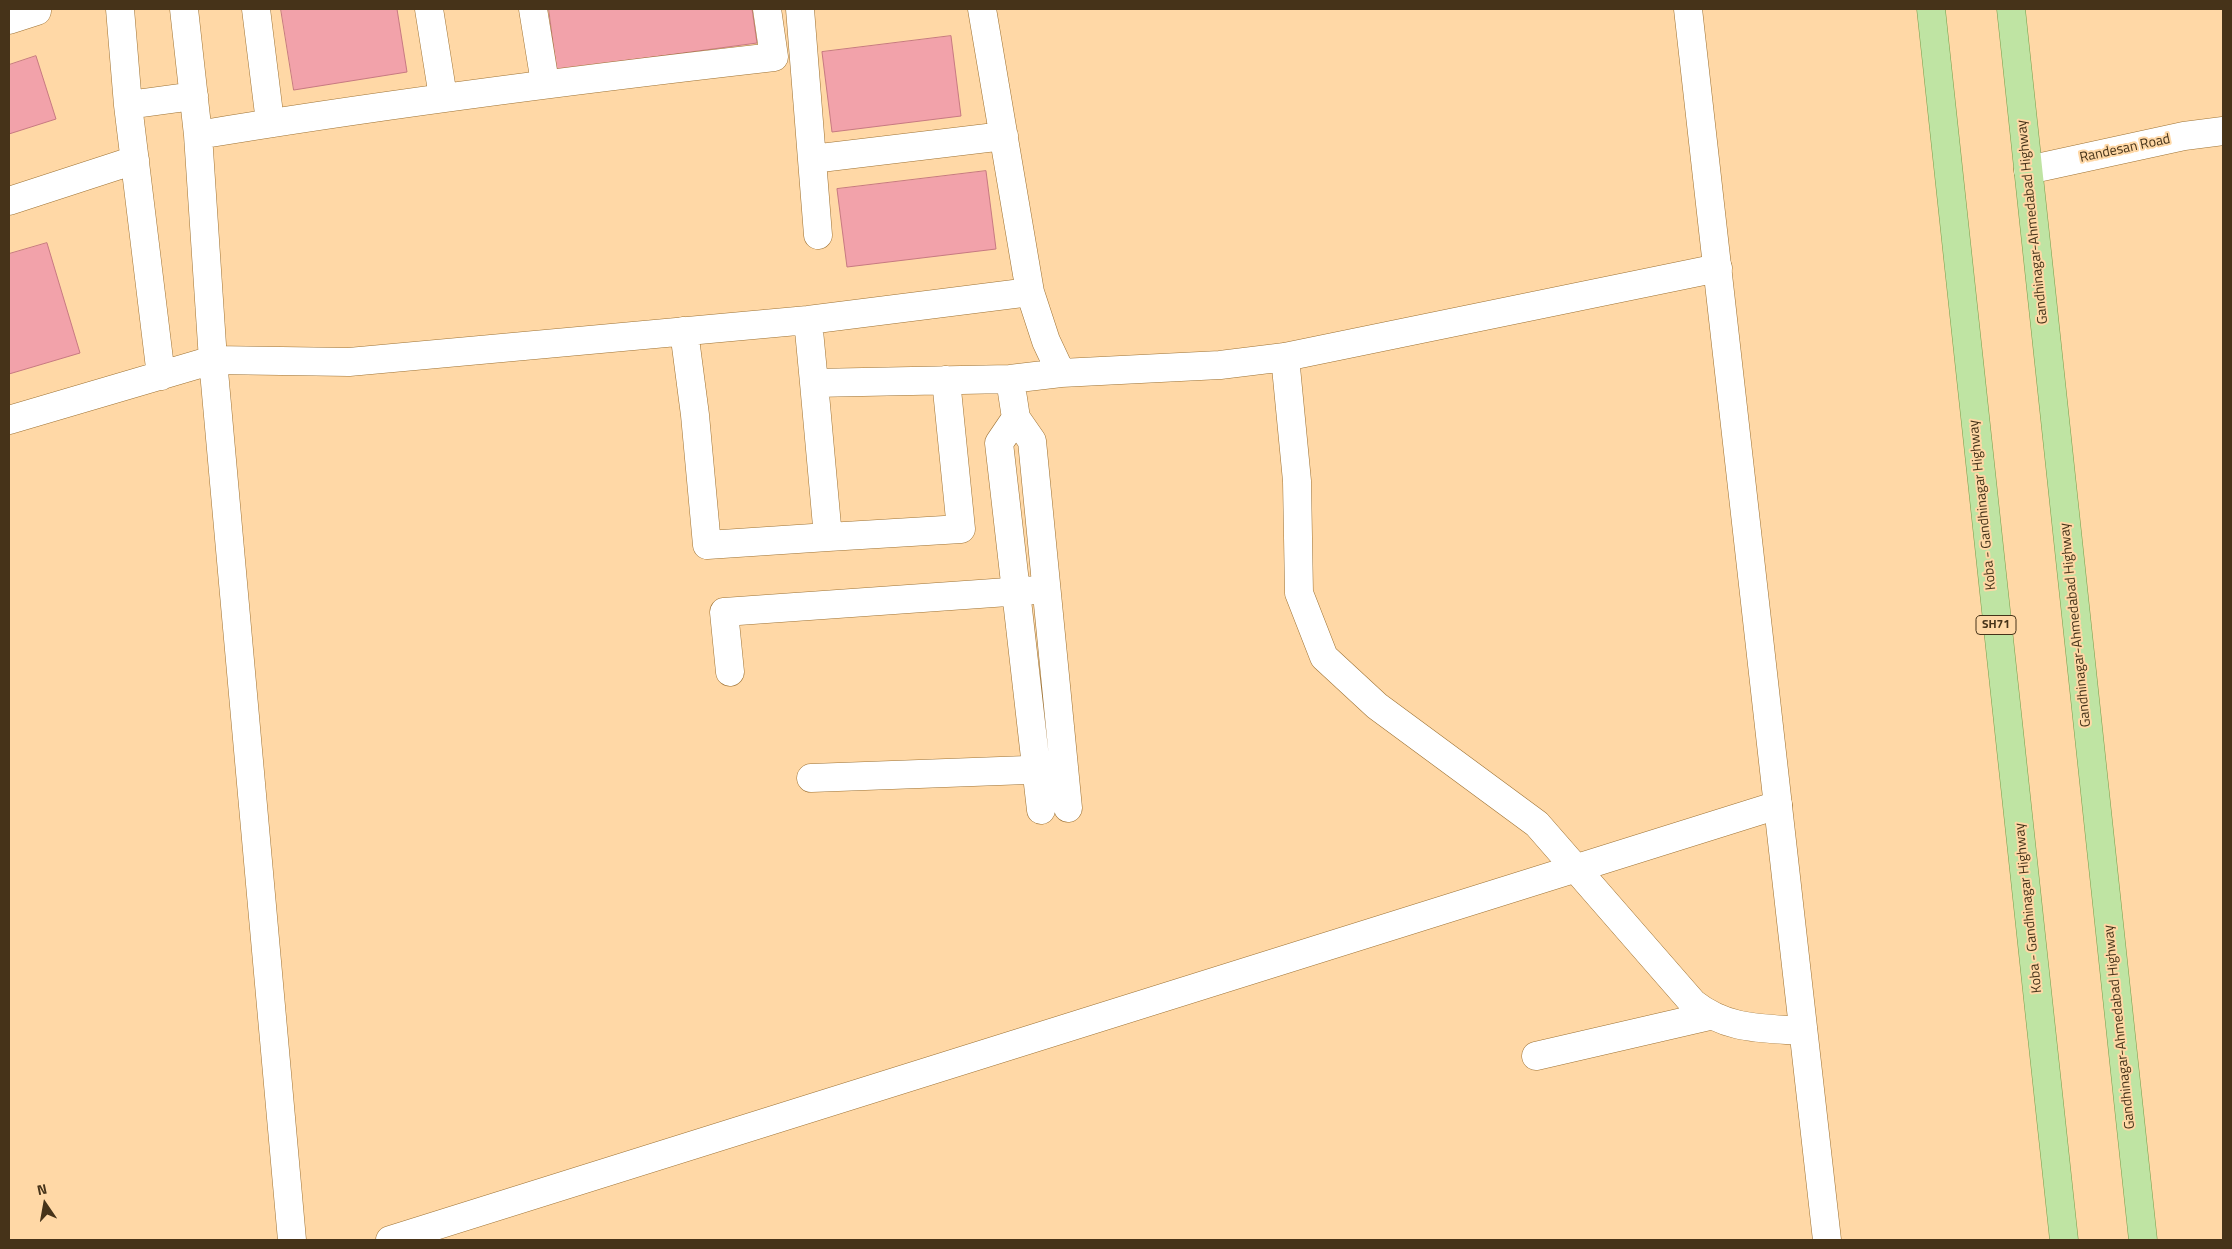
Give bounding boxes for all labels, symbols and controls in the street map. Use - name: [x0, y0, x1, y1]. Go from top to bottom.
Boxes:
- street label: Gandhinagar-Ahmedabad Highway: [2014, 119, 2052, 325]
- street label: Randesan Road: [2078, 131, 2172, 167]
- street label: Koba - Gandhinagar Highway: [1966, 419, 2000, 591]
- street label: Gandhinagar-Ahmedabad Highway: [2057, 522, 2095, 728]
- road number: SH71: [1976, 616, 2016, 634]
- street label: Koba - Gandhinagar Highway: [2012, 822, 2046, 994]
- street label: Gandhinagar-Ahmedabad Highway: [2101, 924, 2139, 1130]
- text: N: [35, 1178, 49, 1200]
- north arrow: [20, 1179, 70, 1229]

